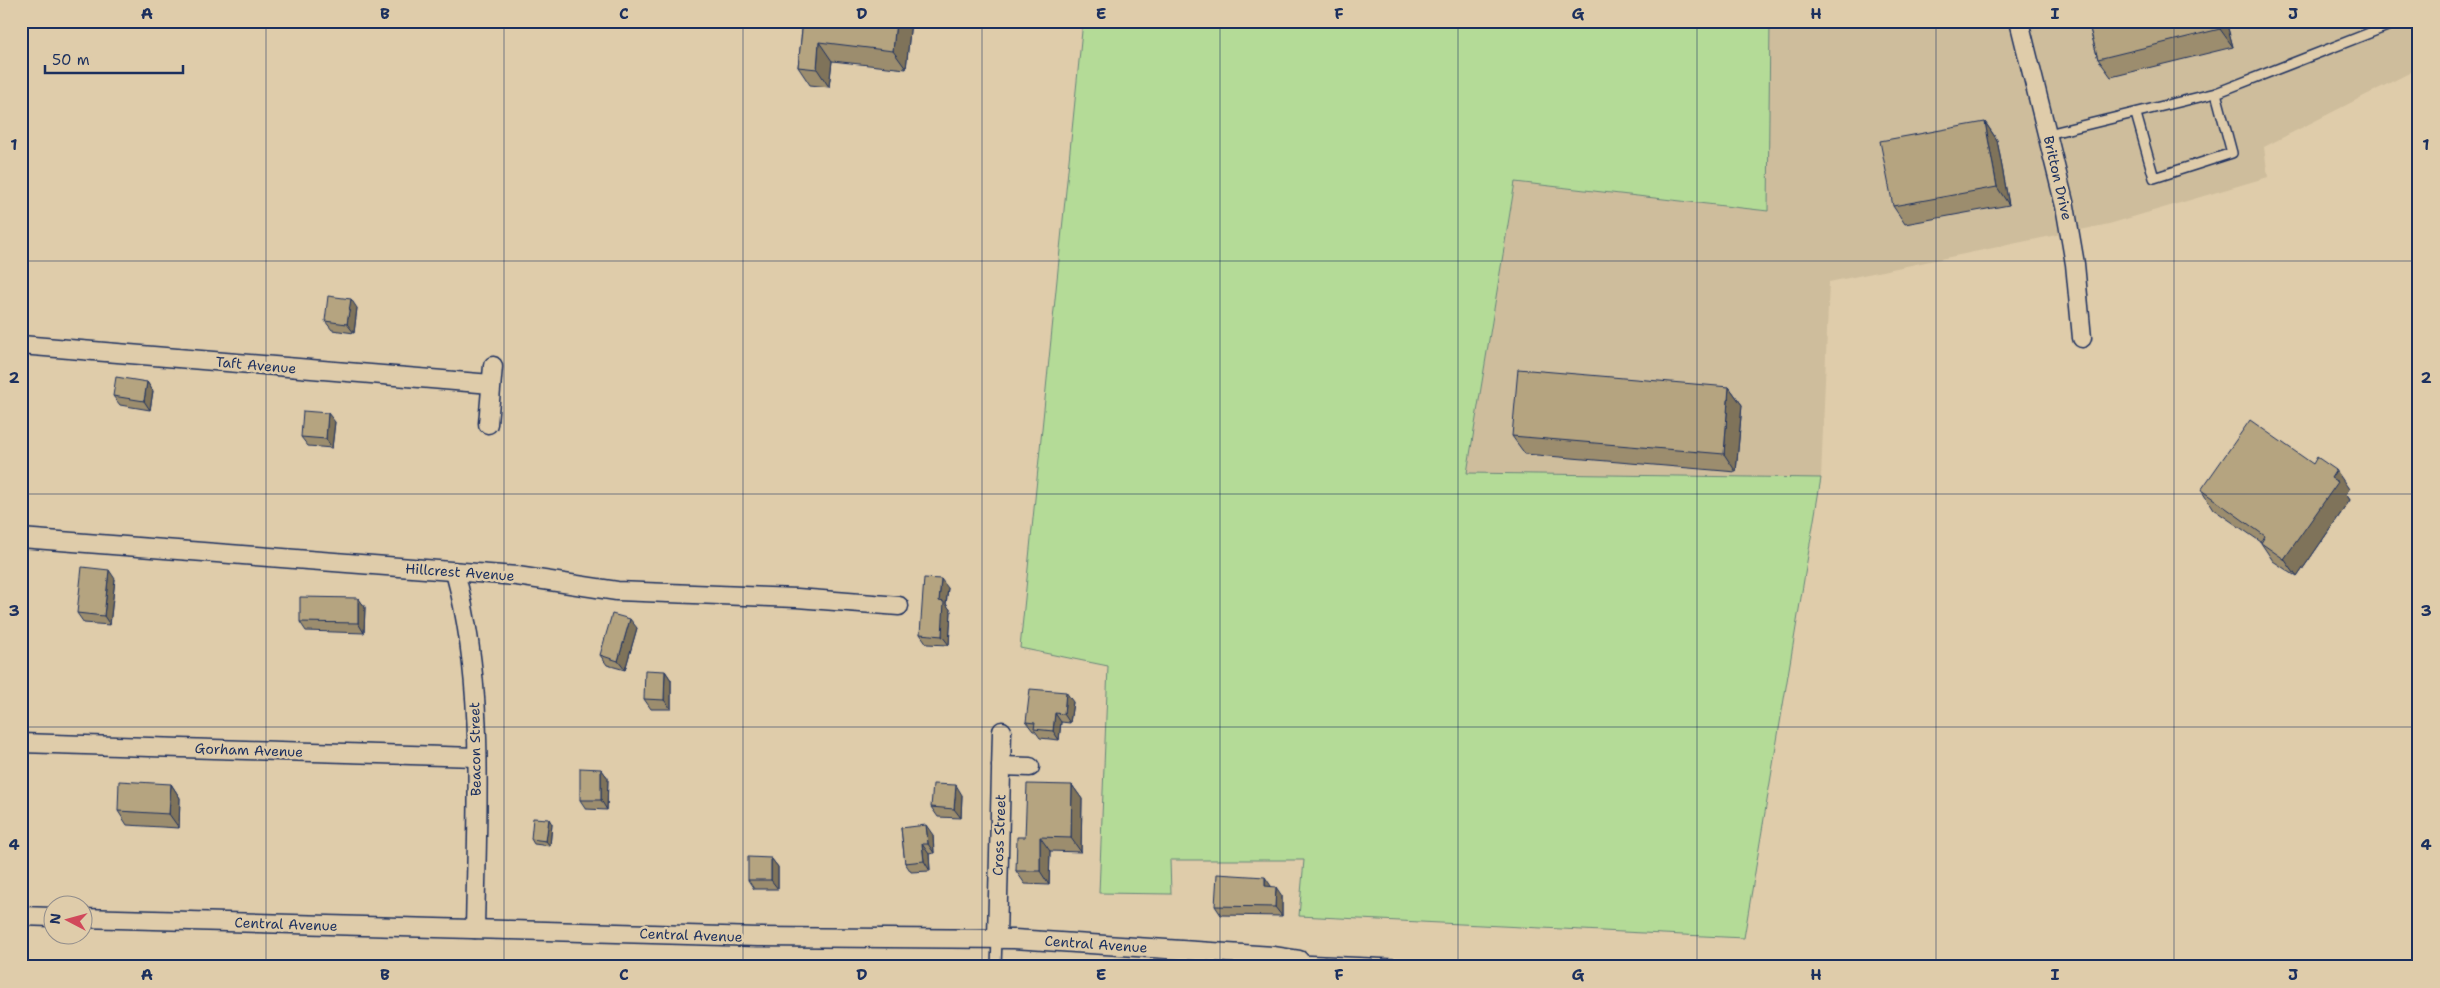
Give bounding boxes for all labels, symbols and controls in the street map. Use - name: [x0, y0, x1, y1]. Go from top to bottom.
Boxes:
- text: A: [141, 3, 153, 24]
- text: B: [380, 3, 390, 24]
- text: C: [619, 3, 629, 24]
- text: D: [856, 3, 868, 24]
- text: E: [1096, 3, 1106, 24]
- text: F: [1334, 3, 1344, 24]
- text: G: [1572, 3, 1585, 24]
- text: H: [1810, 3, 1822, 24]
- text: I: [2051, 3, 2060, 24]
- text: J: [2288, 3, 2298, 24]
- scale bar: [45, 42, 182, 74]
- text: 50 m: [52, 50, 90, 70]
- text: 1: [10, 134, 18, 155]
- street label: Britton Drive: [2040, 134, 2076, 222]
- text: 1: [2422, 134, 2430, 155]
- street label: Taft Avenue: [215, 353, 297, 377]
- text: 2: [8, 367, 20, 388]
- text: 2: [2420, 367, 2432, 388]
- street label: Hillcrest Avenue: [405, 559, 515, 585]
- text: 3: [8, 600, 20, 621]
- text: 3: [2420, 600, 2432, 621]
- street label: Beacon Street: [465, 702, 485, 796]
- street label: Gorham Avenue: [194, 739, 304, 761]
- street label: Cross Street: [989, 794, 1009, 876]
- text: 4: [8, 834, 20, 855]
- text: 4: [2420, 834, 2432, 855]
- north arrow: [42, 896, 92, 946]
- text: N: [46, 912, 65, 925]
- street label: Central Avenue: [234, 913, 338, 935]
- street label: Central Avenue: [639, 924, 743, 946]
- street label: Central Avenue: [1044, 931, 1148, 957]
- text: A: [141, 964, 153, 985]
- text: B: [380, 964, 390, 985]
- text: C: [619, 964, 629, 985]
- text: D: [856, 964, 868, 985]
- text: E: [1096, 964, 1106, 985]
- text: F: [1334, 964, 1344, 985]
- text: G: [1572, 964, 1585, 985]
- text: H: [1810, 964, 1822, 985]
- text: I: [2051, 964, 2060, 985]
- text: J: [2288, 964, 2298, 985]

